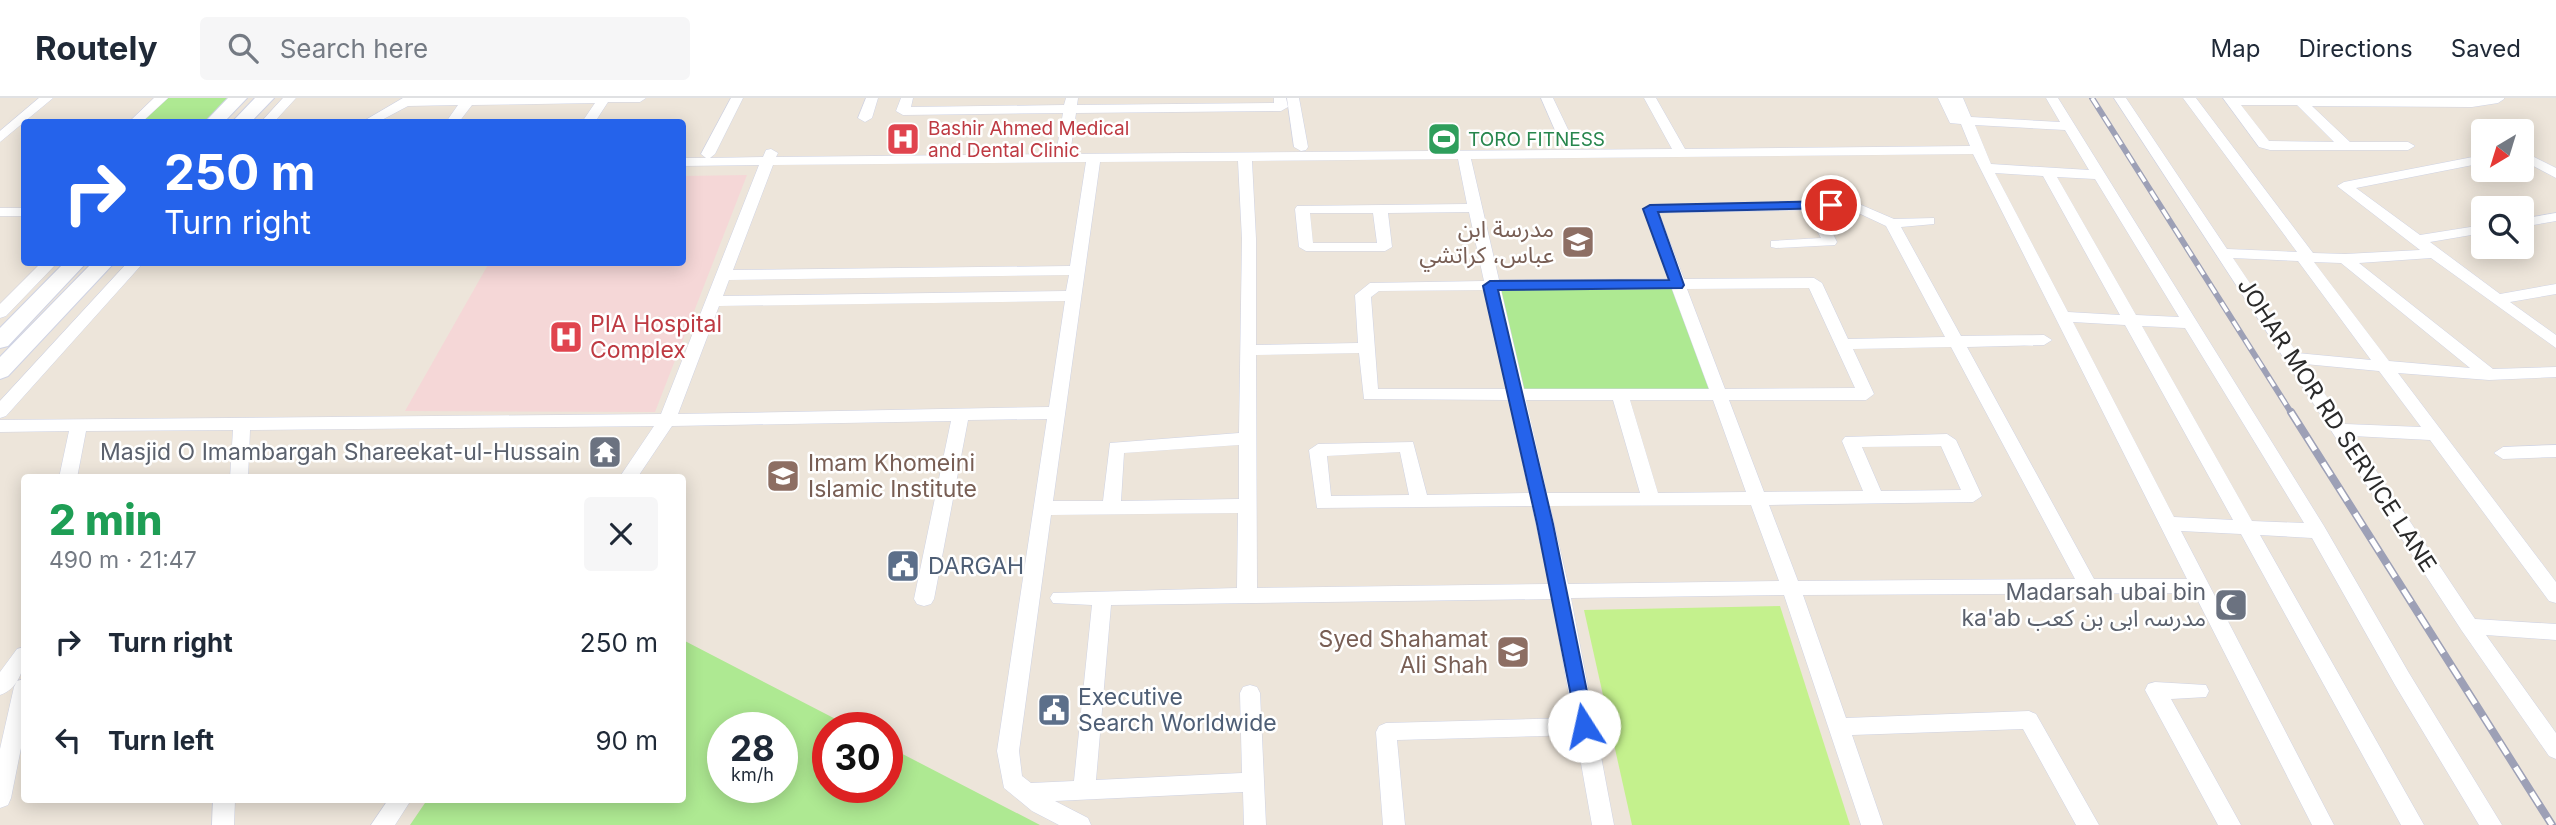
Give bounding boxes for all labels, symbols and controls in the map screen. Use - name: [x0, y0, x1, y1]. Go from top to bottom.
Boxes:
- search box: [200, 17, 690, 80]
- text: Routely: [35, 28, 158, 68]
- icon: search: [224, 29, 262, 67]
- text: Search here: [280, 33, 428, 64]
- text: Map: [2211, 34, 2260, 63]
- text: Directions: [2298, 34, 2413, 63]
- text: Saved: [2451, 34, 2521, 63]
- place label: Bashir Ahmed Medical and Dental Clinic: [928, 117, 1129, 162]
- north arrow: [2471, 119, 2534, 182]
- map controls: [2471, 119, 2534, 259]
- hospital icon: Bashir Ahmed Medical and Dental Clinic: [884, 120, 922, 158]
- sports icon: TORO FITNESS: [1425, 120, 1463, 158]
- place label: TORO FITNESS: [1468, 128, 1605, 151]
- text: 250 m: [164, 143, 316, 202]
- icon: right: [49, 147, 140, 238]
- pin: [1801, 175, 1861, 235]
- icon: arrive: [1812, 186, 1850, 224]
- button: search: [2471, 196, 2534, 259]
- text: Turn right: [164, 203, 311, 242]
- place label: مدرسة ابن عباس، كراتشي: [1419, 215, 1554, 272]
- school or university icon: مدرسة ابن عباس، كراتشي: [1559, 223, 1597, 261]
- street label: JOHAR MOR RD SERVICE LANE: [2231, 273, 2443, 577]
- place label: PIA Hospital Complex: [590, 310, 722, 364]
- hospital icon: PIA Hospital Complex: [547, 318, 585, 356]
- temple icon: Masjid O Imambargah Shareekat-ul-Hussain: [586, 433, 624, 471]
- place label: Masjid O Imambargah Shareekat-ul-Hussain: [100, 438, 580, 466]
- place label: Imam Khomeini Islamic Institute: [808, 449, 977, 503]
- school or university icon: Imam Khomeini Islamic Institute: [764, 457, 802, 495]
- text: 2 min: [49, 494, 163, 545]
- button: close: [584, 497, 658, 571]
- text: 490 m · 21:47: [49, 546, 197, 574]
- public building icon: DARGAH: [884, 547, 922, 585]
- place label: DARGAH: [928, 552, 1024, 580]
- place label: Madarsah ubai bin ka'ab مدرسہ ابی بن کعب: [1961, 578, 2206, 632]
- mosque icon: Madarsah ubai bin ka'ab مدرسہ ابی بن کعب: [2212, 586, 2250, 624]
- icon: right: [49, 623, 87, 661]
- place label: Syed Shahamat Ali Shah: [1318, 625, 1488, 679]
- text: Turn right: [108, 627, 233, 658]
- text: 250 m: [580, 627, 658, 658]
- school or university icon: Syed Shahamat Ali Shah: [1494, 633, 1532, 671]
- place label: Executive Search Worldwide: [1078, 683, 1277, 737]
- position arrow: [1547, 689, 1621, 763]
- public building icon: Executive Search Worldwide: [1035, 691, 1073, 729]
- speed limit sign: 30: [812, 712, 903, 803]
- icon: left: [49, 721, 87, 759]
- text: Turn left: [108, 725, 214, 756]
- text: 90 m: [595, 725, 658, 756]
- text: 28: [730, 727, 775, 769]
- text: km/h: [731, 764, 774, 785]

